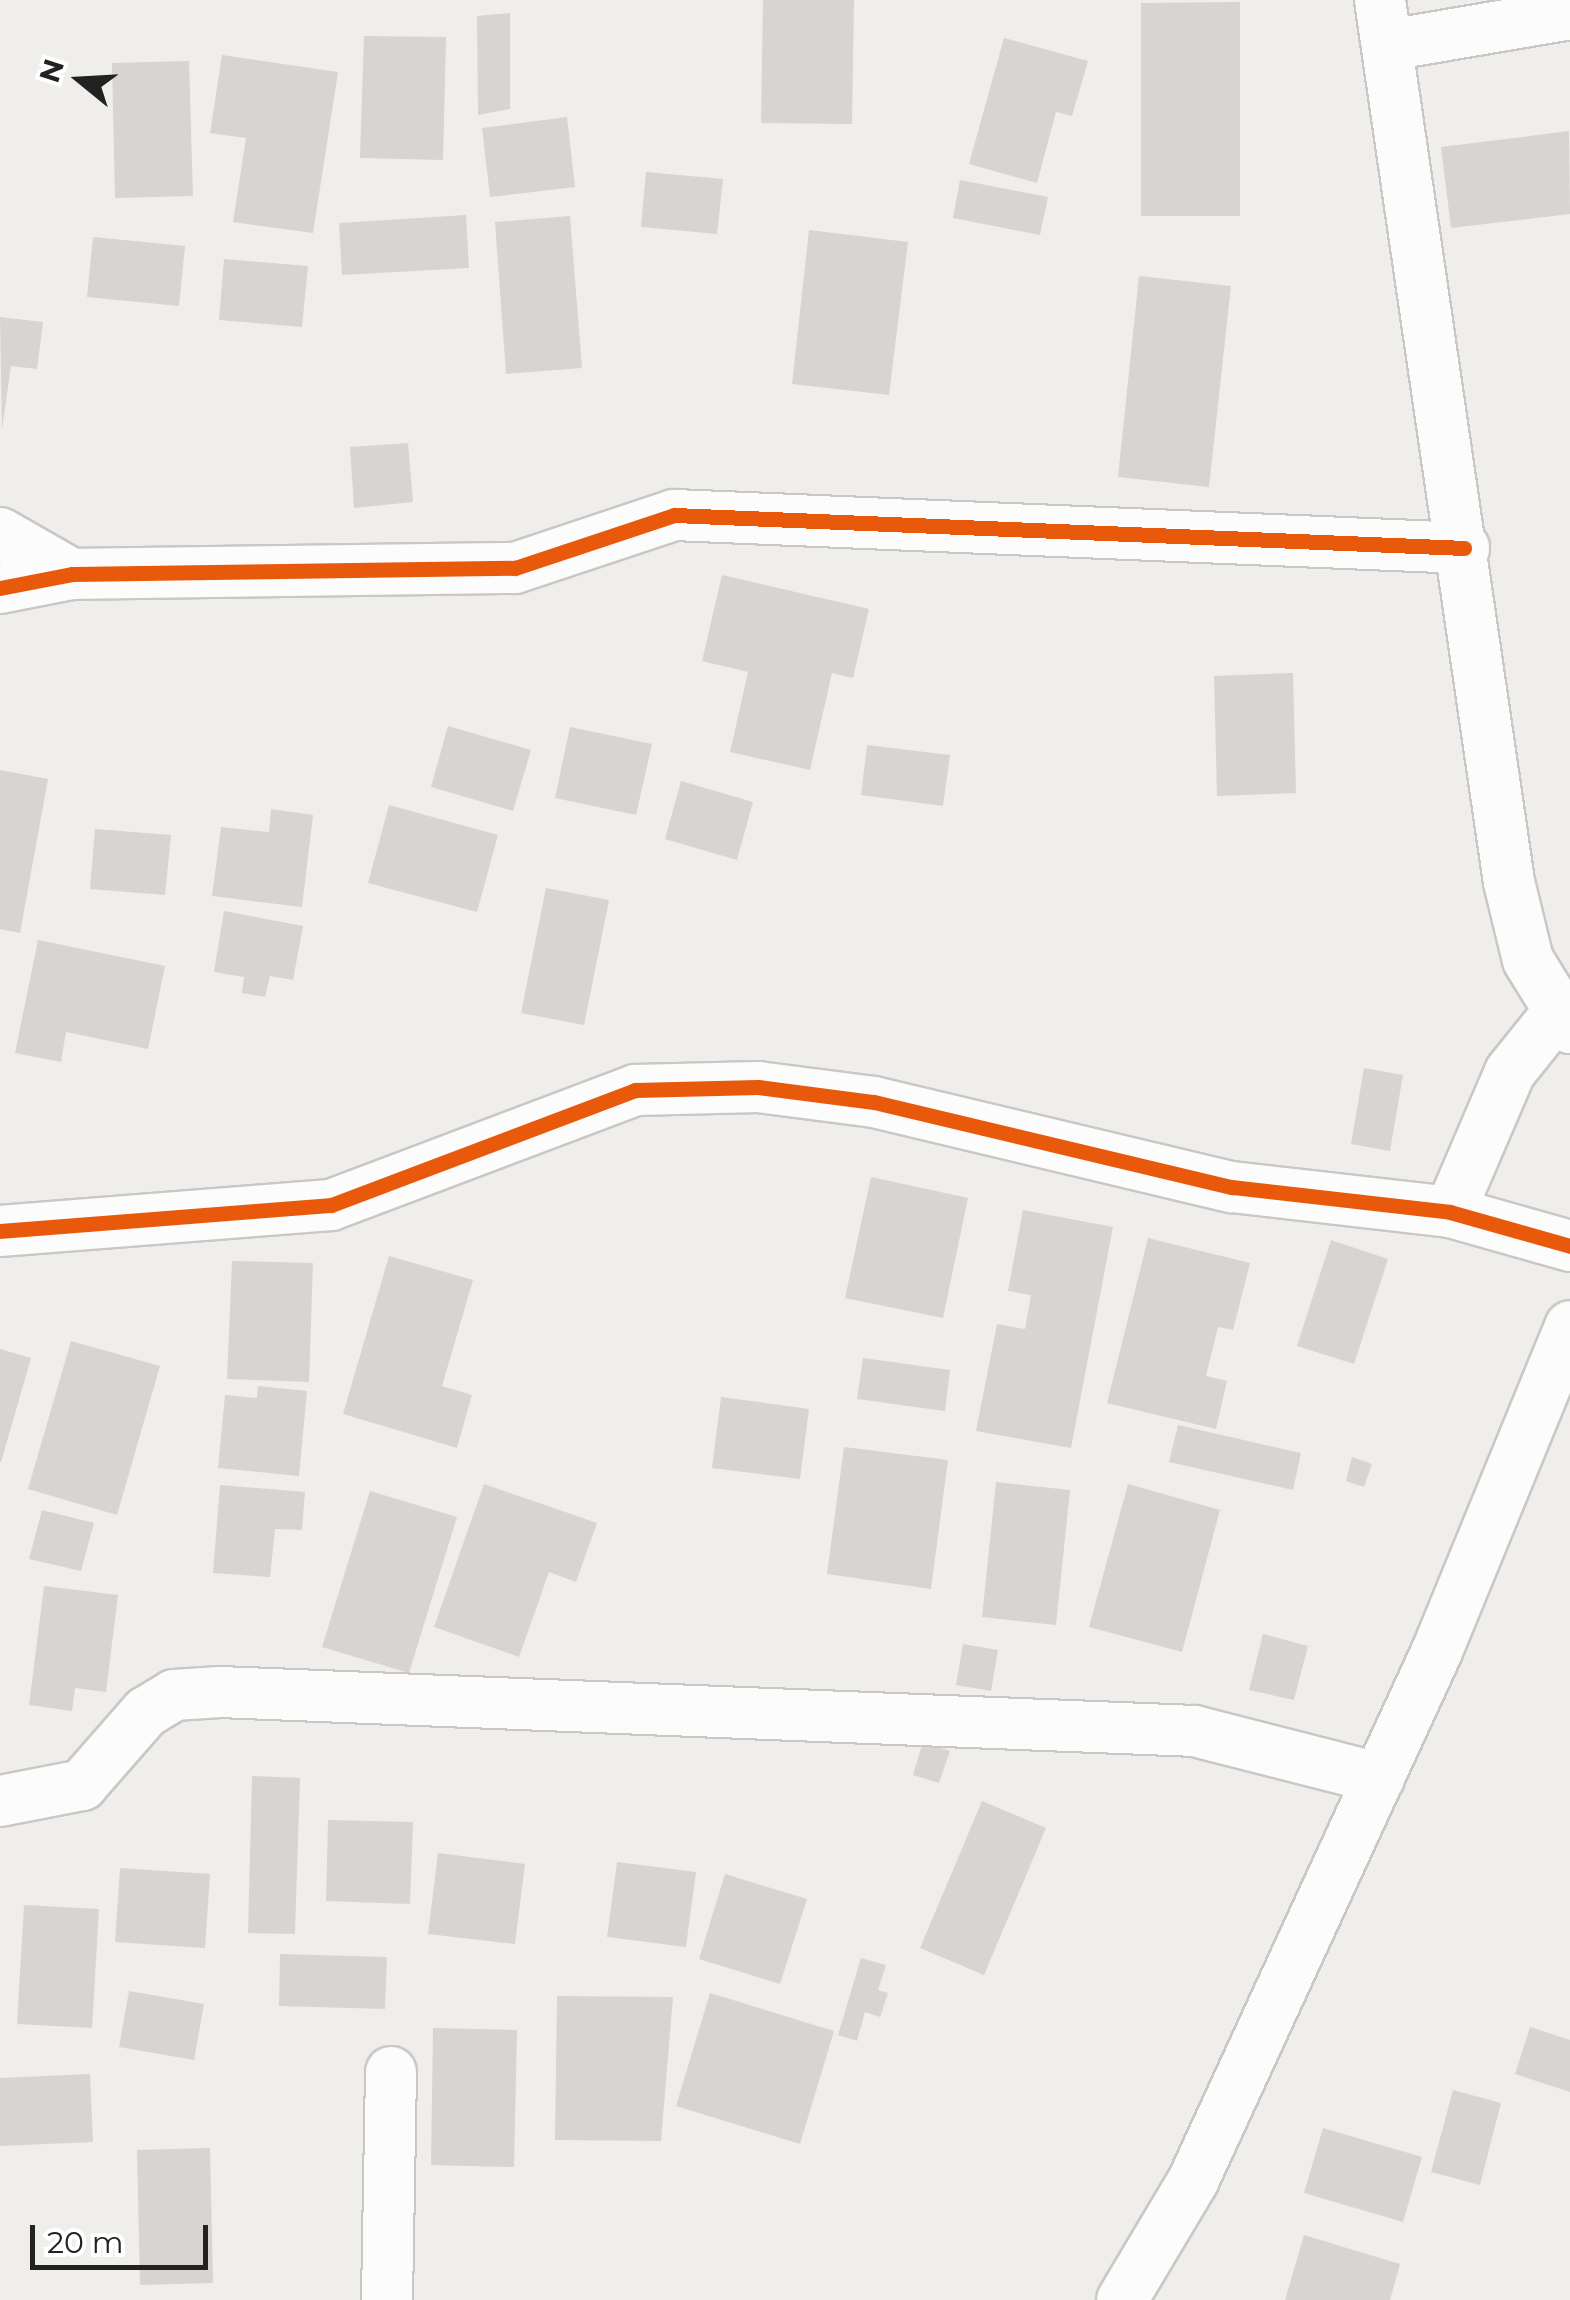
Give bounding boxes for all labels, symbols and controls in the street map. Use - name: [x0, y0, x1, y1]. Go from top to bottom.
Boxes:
- north arrow: [30, 30, 130, 130]
- text: N: [32, 55, 71, 87]
- scale bar: [35, 2205, 212, 2267]
- text: 20 m: [47, 2224, 124, 2261]

